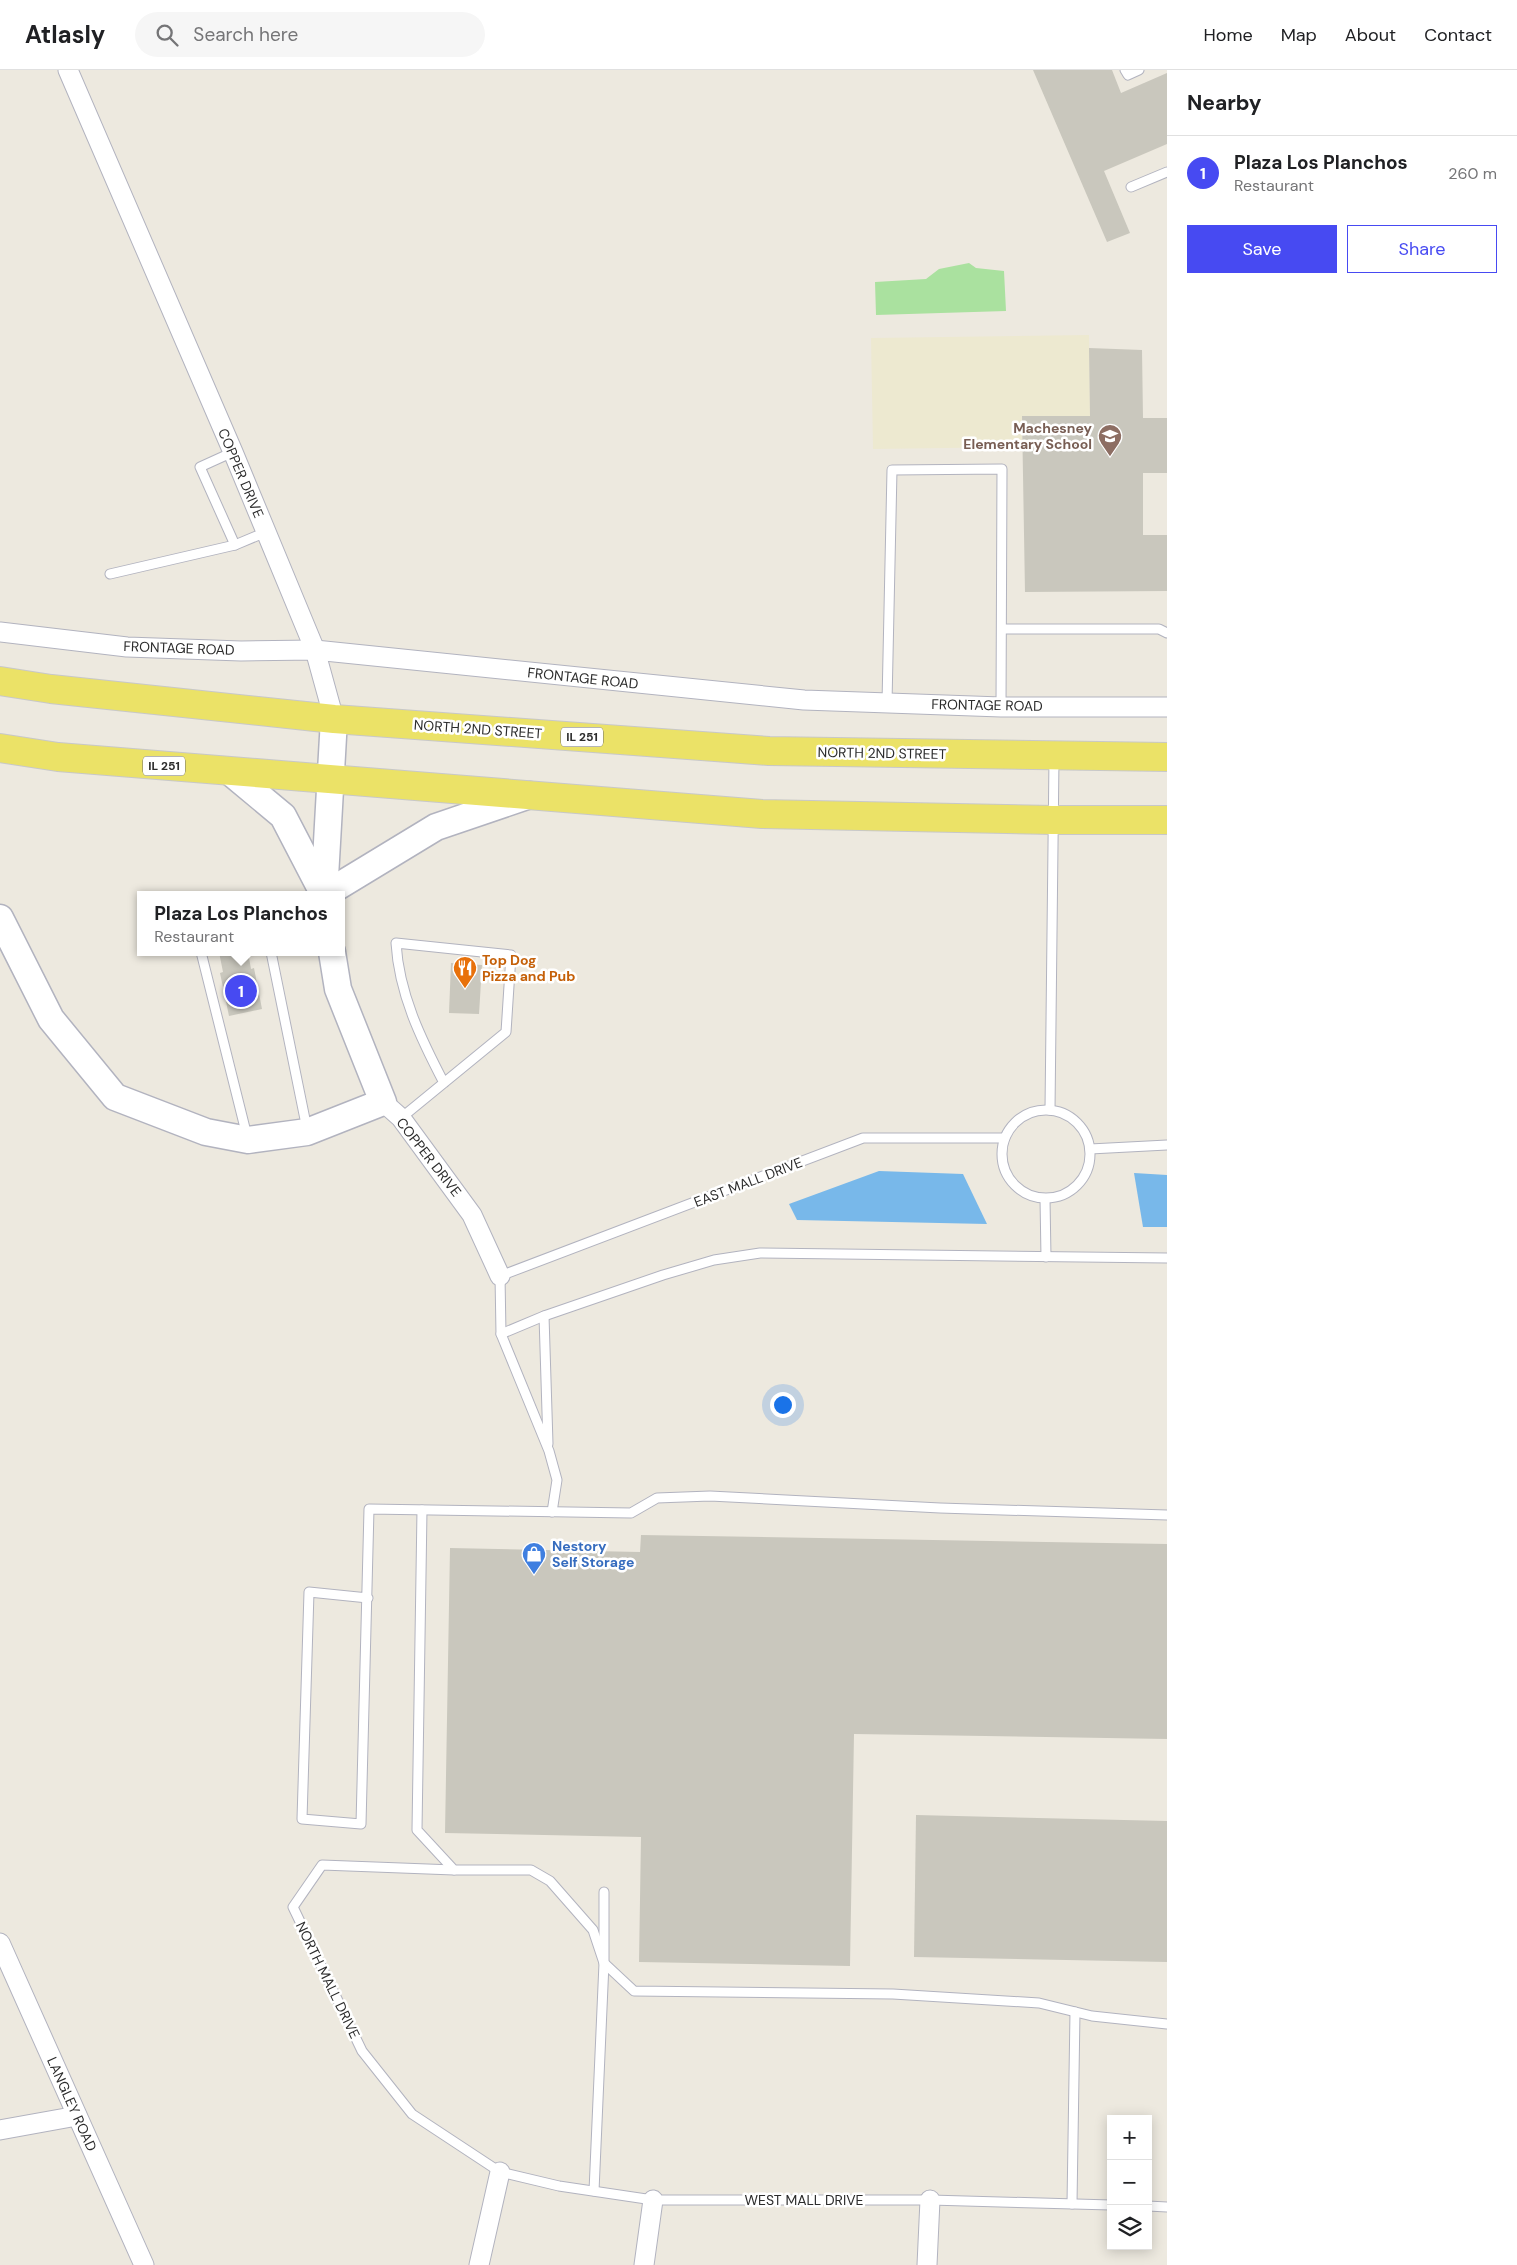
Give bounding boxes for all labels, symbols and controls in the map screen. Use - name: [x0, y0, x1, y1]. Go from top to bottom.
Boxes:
- search box: [135, 12, 485, 57]
- text: Atlasly: [25, 19, 105, 50]
- icon: search: [153, 21, 181, 49]
- text: Search here: [193, 22, 298, 47]
- text: Home: [1203, 23, 1253, 47]
- text: Map: [1281, 23, 1317, 47]
- text: About: [1345, 23, 1396, 47]
- text: Contact: [1424, 23, 1492, 47]
- text: Nearby: [1187, 89, 1261, 117]
- text: Plaza Los Planchos: [1234, 150, 1408, 175]
- text: 1: [1200, 163, 1206, 184]
- text: 260 m: [1448, 163, 1497, 184]
- text: Restaurant: [1234, 175, 1314, 196]
- button: Save: [1187, 225, 1337, 273]
- button: Share: [1347, 225, 1497, 273]
- place label: Machesney Elementary School: [963, 419, 1093, 453]
- school or university icon: Machesney Elementary School: [1097, 423, 1123, 457]
- street label: COPPER DRIVE: [214, 425, 268, 521]
- street label: FRONTAGE ROAD: [123, 637, 235, 659]
- street label: FRONTAGE ROAD: [527, 663, 639, 693]
- street label: FRONTAGE ROAD: [931, 695, 1043, 715]
- street label: NORTH 2ND STREET: [413, 716, 543, 742]
- road number: IL 251: [561, 728, 603, 746]
- street label: NORTH 2ND STREET: [817, 743, 947, 763]
- road number: IL 251: [143, 756, 185, 776]
- popup: [137, 891, 345, 956]
- text: Plaza Los Planchos: [154, 901, 328, 926]
- text: Restaurant: [154, 926, 234, 947]
- place label: Top Dog Pizza and Pub: [482, 951, 575, 985]
- restaurant icon: Top Dog Pizza and Pub: [452, 955, 478, 989]
- pin: 1: [225, 972, 257, 1010]
- street label: COPPER DRIVE: [392, 1114, 466, 1200]
- street label: EAST MALL DRIVE: [691, 1153, 805, 1211]
- your location: [770, 1392, 796, 1418]
- place label: Nestory Self Storage: [552, 1537, 634, 1571]
- shop icon: Nestory Self Storage: [521, 1541, 547, 1575]
- street label: NORTH MALL DRIVE: [292, 1919, 364, 2042]
- street label: LANGLEY ROAD: [43, 2054, 101, 2154]
- map controls: [1107, 2115, 1152, 2250]
- button: +: [1107, 2115, 1152, 2160]
- button: −: [1107, 2160, 1152, 2205]
- street label: WEST MALL DRIVE: [745, 2191, 864, 2209]
- button: layers: [1107, 2205, 1152, 2250]

